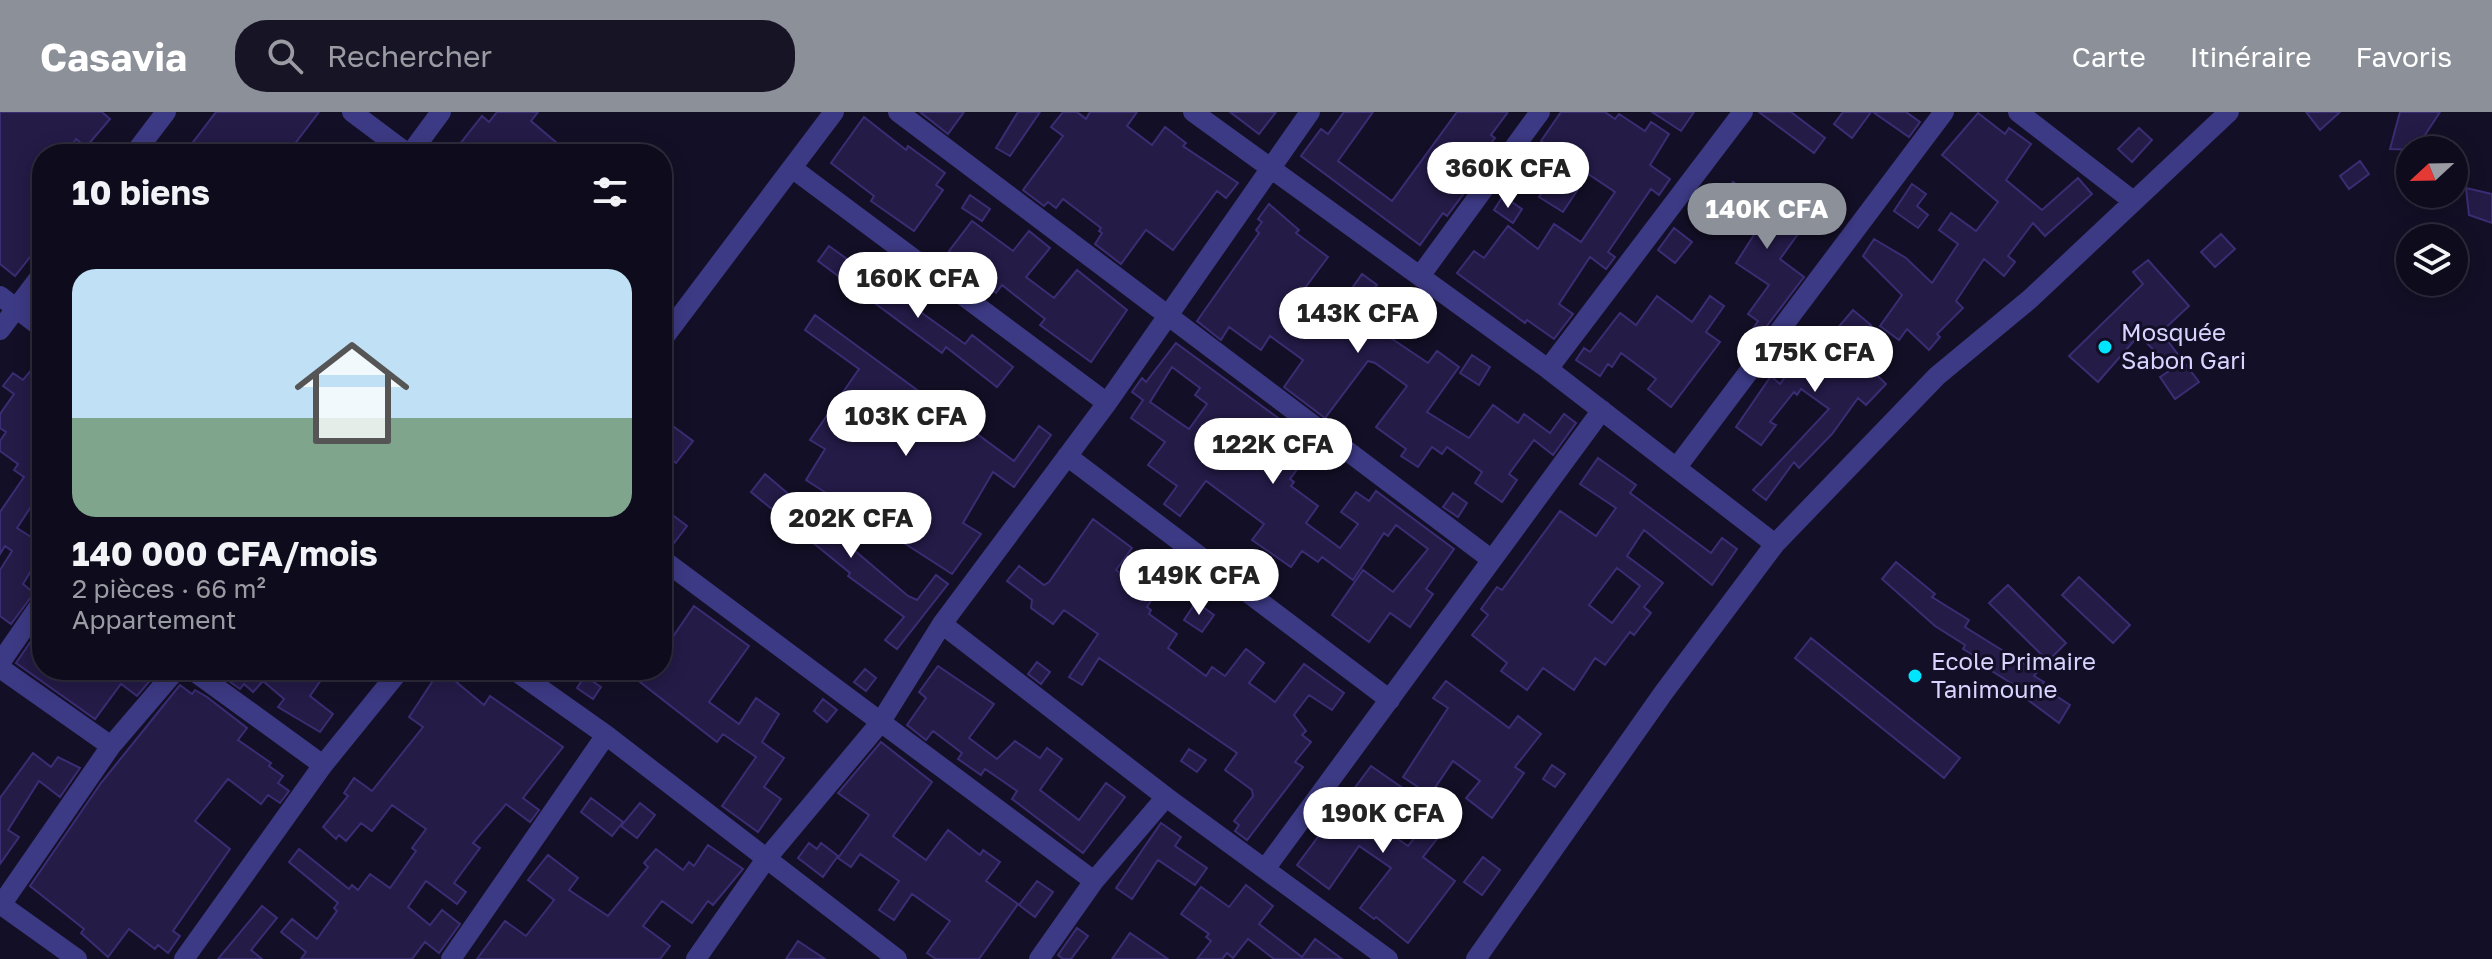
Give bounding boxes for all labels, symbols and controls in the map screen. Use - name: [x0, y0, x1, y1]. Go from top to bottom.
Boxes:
- search box: [235, 20, 795, 92]
- text: Casavia: [40, 34, 187, 79]
- icon: search: [263, 34, 307, 78]
- text: Rechercher: [327, 38, 492, 74]
- text: Carte: [2072, 40, 2146, 73]
- text: Itinéraire: [2190, 40, 2311, 73]
- text: Favoris: [2355, 40, 2452, 73]
- north arrow: [2396, 136, 2468, 208]
- map controls: [2396, 136, 2468, 296]
- pin: 360K CFA: [1425, 142, 1591, 210]
- text: 360K CFA: [1445, 152, 1571, 183]
- icon: filters: [588, 170, 632, 214]
- text: 10 biens: [72, 172, 210, 212]
- pin: 140K CFA: [1684, 183, 1850, 251]
- text: 140K CFA: [1706, 193, 1828, 224]
- button: layers: [2396, 224, 2468, 296]
- pin: 160K CFA: [835, 252, 1001, 320]
- text: 160K CFA: [856, 262, 980, 293]
- pin: 143K CFA: [1275, 287, 1441, 355]
- text: 143K CFA: [1297, 297, 1419, 328]
- place label: Mosquée Sabon Gari: [2121, 317, 2246, 374]
- icon: home: [280, 321, 424, 465]
- pin: 175K CFA: [1732, 326, 1898, 394]
- text: 175K CFA: [1755, 336, 1875, 367]
- marker: Mosquée Sabon Gari: [2096, 338, 2114, 356]
- pin: 103K CFA: [823, 390, 989, 458]
- text: 103K CFA: [845, 400, 967, 431]
- pin: 122K CFA: [1190, 418, 1356, 486]
- text: 122K CFA: [1212, 428, 1334, 459]
- pin: 202K CFA: [768, 492, 934, 560]
- text: 202K CFA: [788, 502, 914, 533]
- text: 140 000 CFA/mois: [72, 533, 378, 573]
- pin: 149K CFA: [1116, 549, 1282, 617]
- text: 149K CFA: [1138, 559, 1260, 590]
- text: 2 pièces · 66 m²: [72, 573, 266, 604]
- text: Appartement: [72, 604, 236, 635]
- place label: Ecole Primaire Tanimoune: [1931, 646, 2096, 703]
- marker: Ecole Primaire Tanimoune: [1906, 667, 1924, 685]
- pin: 190K CFA: [1300, 787, 1466, 855]
- text: 190K CFA: [1321, 797, 1445, 828]

